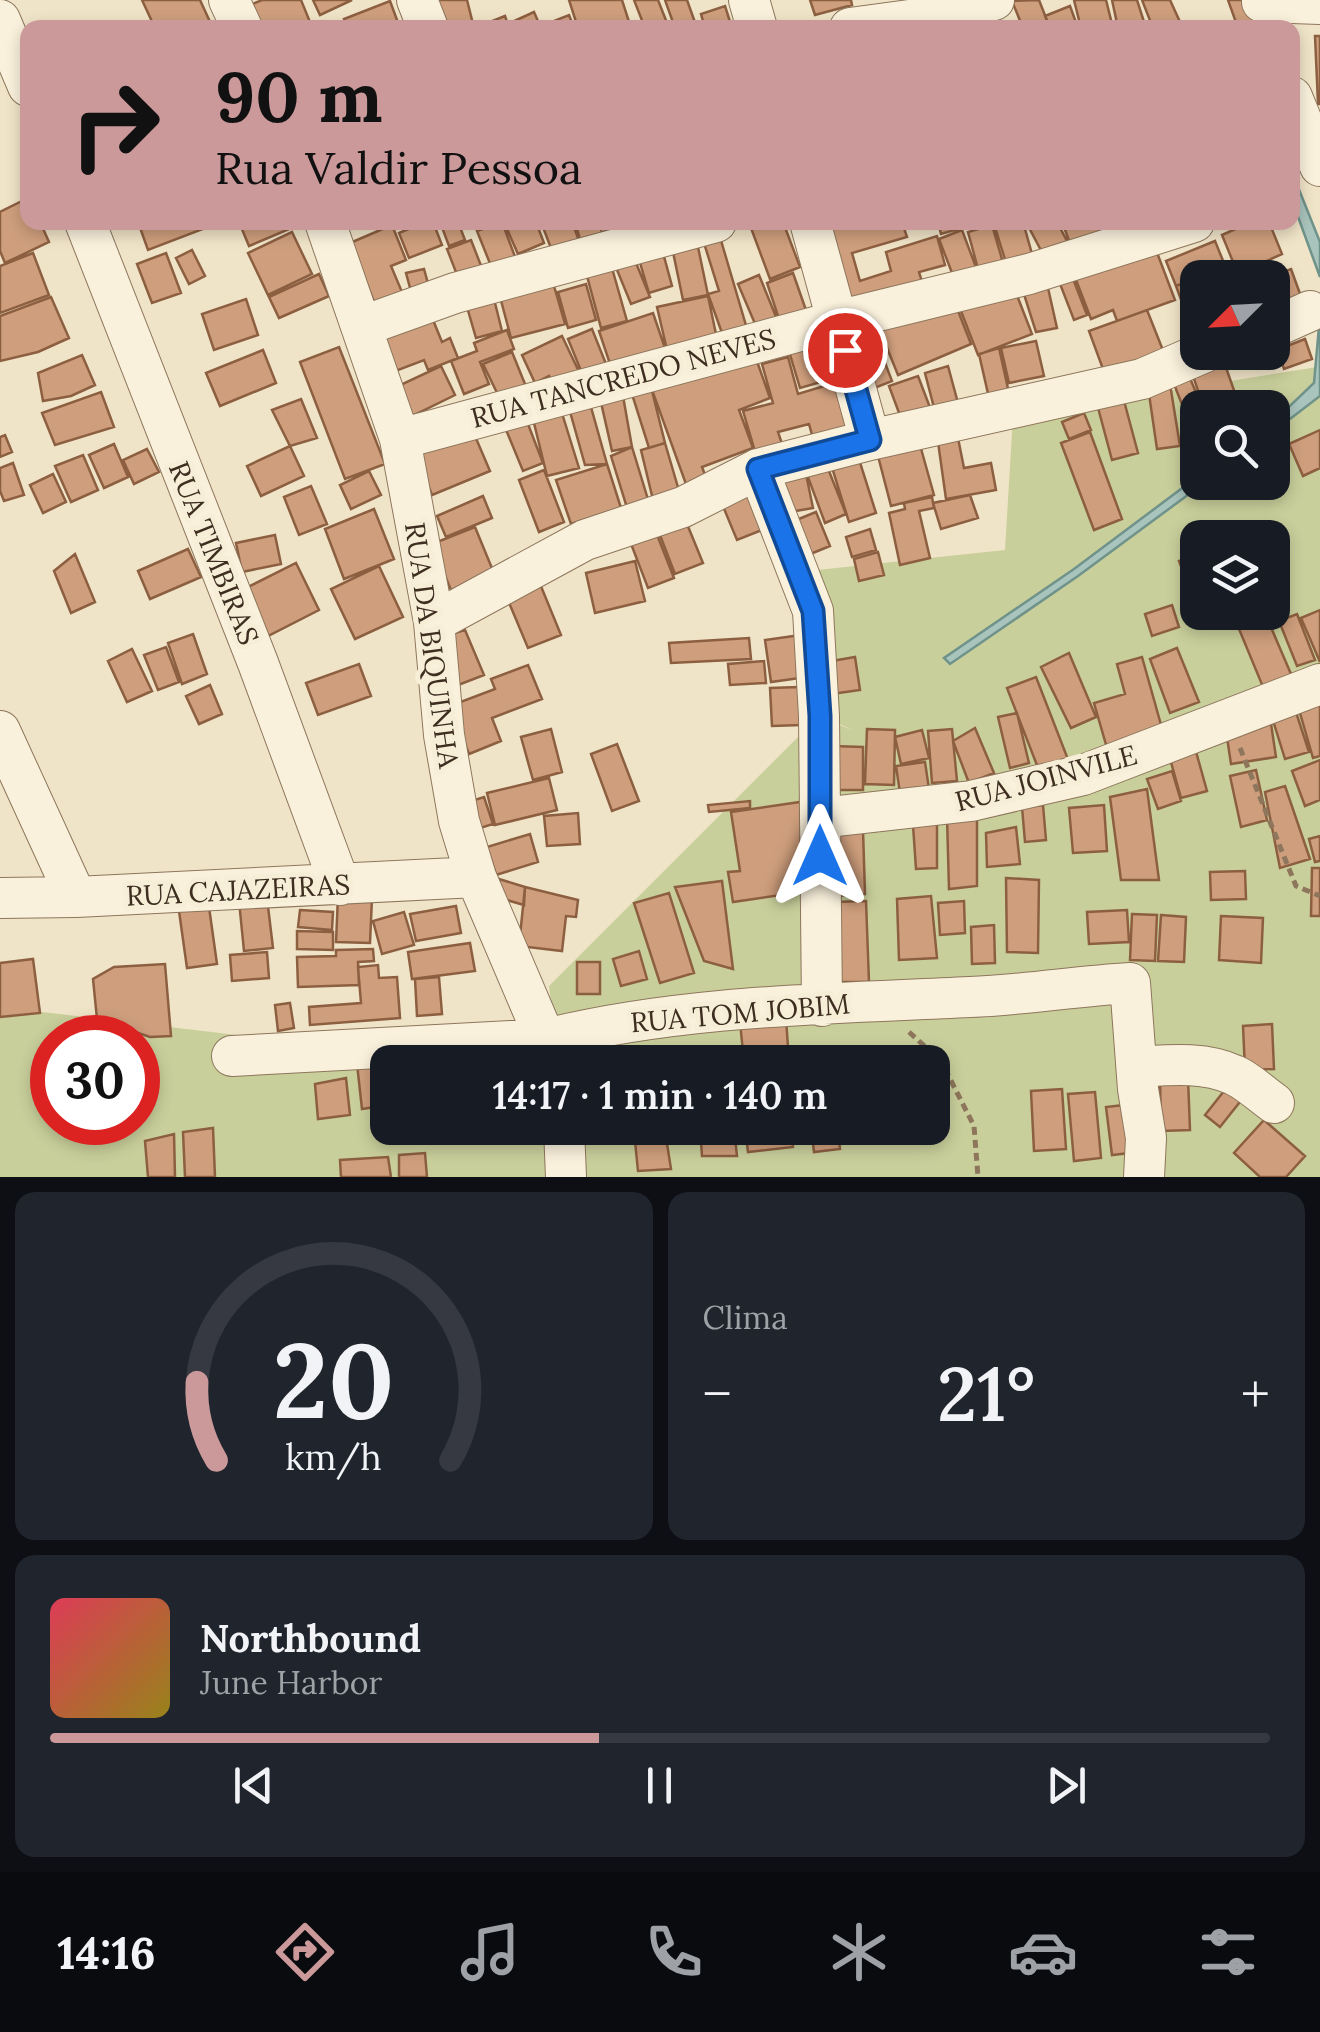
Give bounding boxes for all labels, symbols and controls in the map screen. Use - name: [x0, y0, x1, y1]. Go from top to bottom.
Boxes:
- text: 90 m: [215, 52, 383, 141]
- icon: right: [50, 60, 180, 190]
- text: Rua Valdir Pessoa: [215, 139, 582, 196]
- north arrow: [1180, 260, 1290, 370]
- map controls: [1180, 260, 1290, 630]
- pin: [803, 308, 888, 393]
- street label: RUA TANCREDO NEVES: [467, 320, 779, 436]
- icon: arrive: [818, 323, 873, 378]
- button: search: [1180, 390, 1290, 500]
- street label: RUA TIMBIRAS: [161, 456, 267, 650]
- street label: RUA DA BIQUINHA: [397, 520, 467, 771]
- button: layers: [1180, 520, 1290, 630]
- street label: RUA JOINVILE: [951, 736, 1141, 820]
- position arrow: [768, 804, 872, 908]
- street label: RUA CAJAZEIRAS: [125, 866, 351, 914]
- street label: RUA TOM JOBIM: [629, 985, 851, 1041]
- speed limit sign: 30: [30, 1015, 160, 1145]
- text: 14:17 · 1 min · 140 m: [493, 1071, 827, 1119]
- text: Clima: [703, 1297, 788, 1338]
- text: 20: [273, 1313, 395, 1446]
- text: 21°: [937, 1346, 1036, 1442]
- text: −: [703, 1359, 732, 1429]
- text: +: [1241, 1359, 1270, 1429]
- text: km/h: [285, 1434, 382, 1480]
- text: Northbound: [200, 1614, 421, 1662]
- text: June Harbor: [200, 1662, 382, 1703]
- icon: previous: [226, 1758, 281, 1813]
- icon: pause: [632, 1758, 687, 1813]
- icon: next: [1039, 1758, 1094, 1813]
- icon: directions: [270, 1917, 340, 1987]
- icon: music: [455, 1917, 525, 1987]
- icon: phone: [639, 1917, 709, 1987]
- icon: climate: [824, 1917, 894, 1987]
- icon: car: [1008, 1917, 1078, 1987]
- icon: filters: [1193, 1917, 1263, 1987]
- text: 14:16: [57, 1924, 156, 1981]

